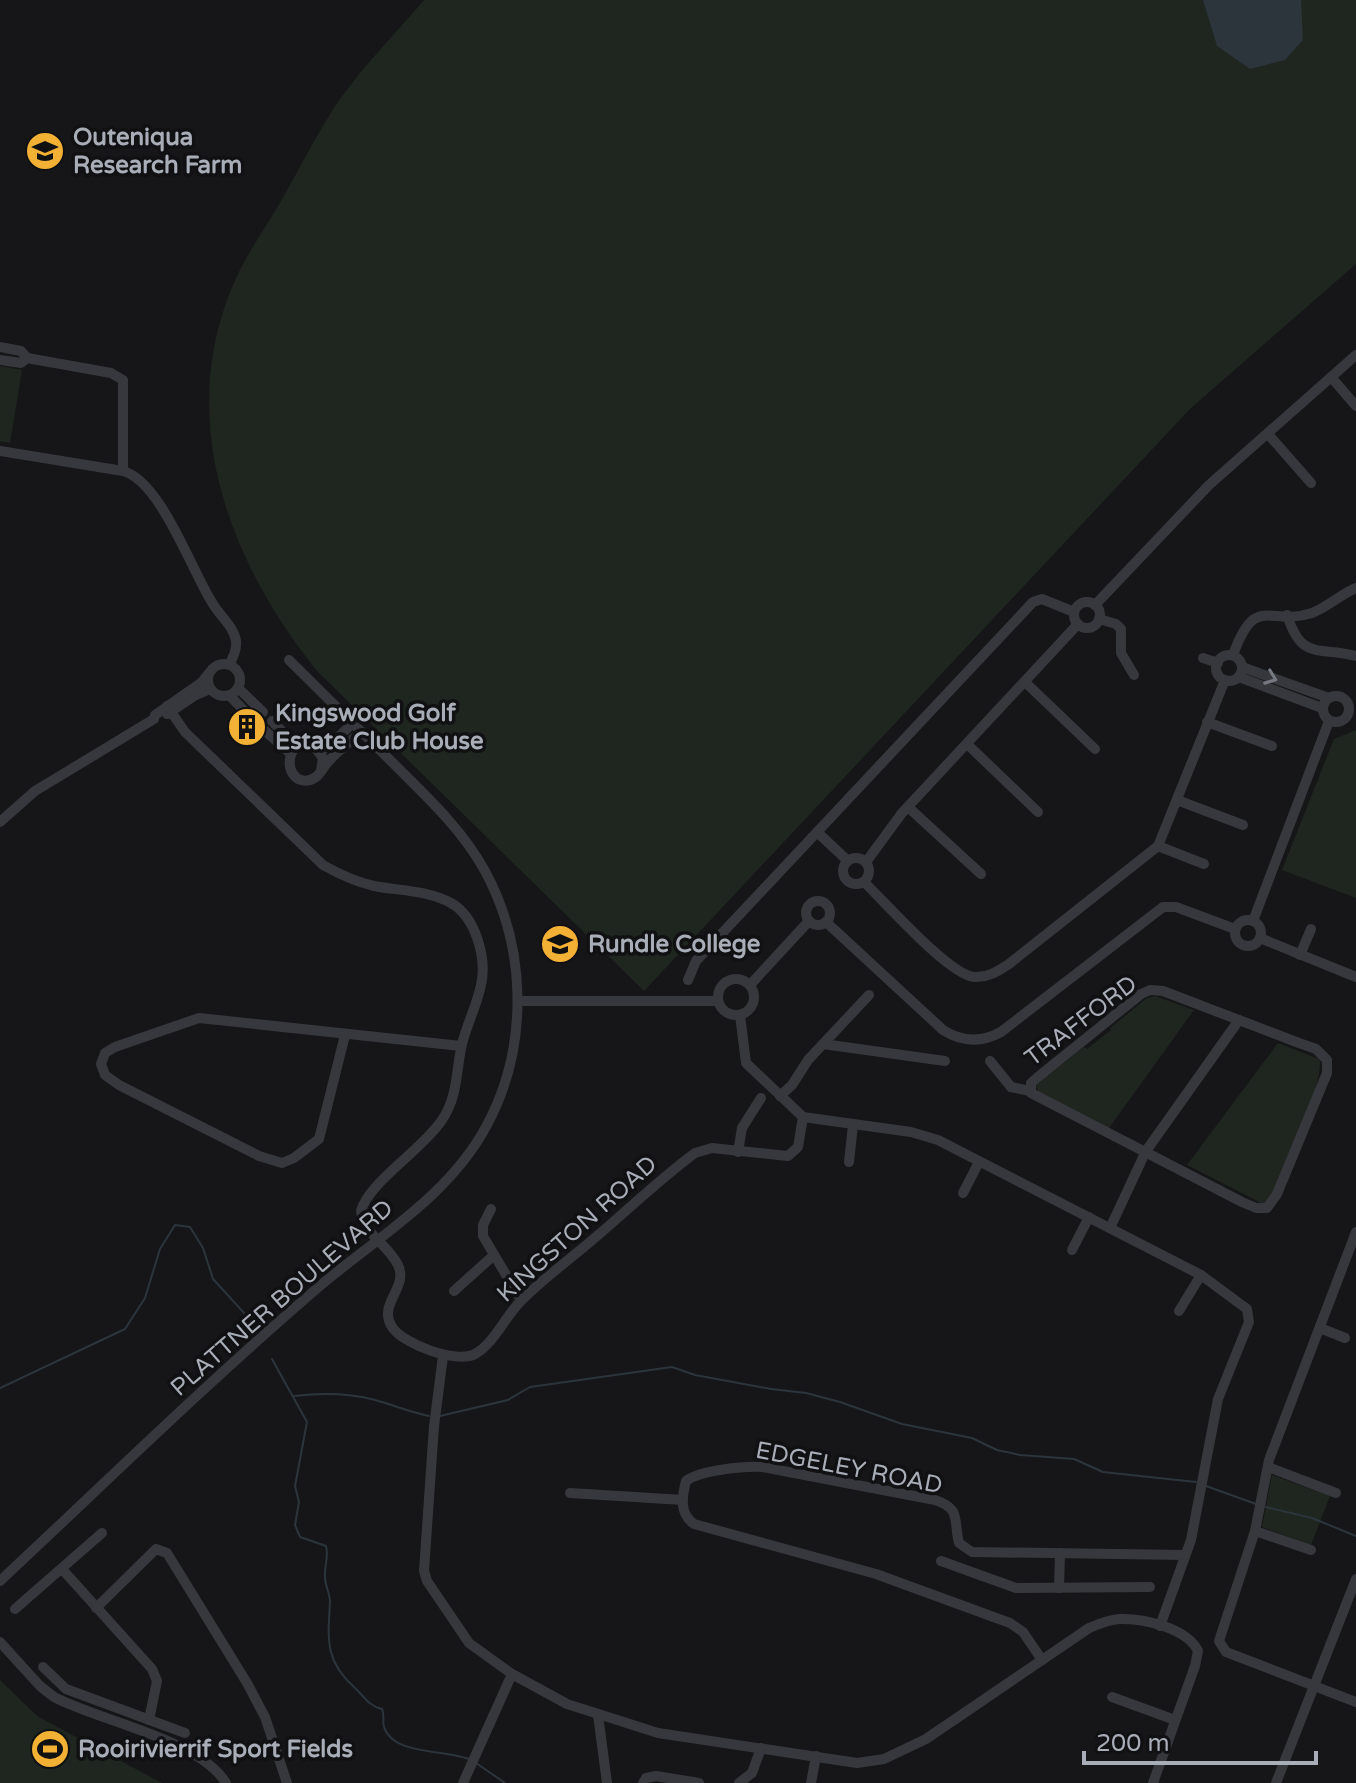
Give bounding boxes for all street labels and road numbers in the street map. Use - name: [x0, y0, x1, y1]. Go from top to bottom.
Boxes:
- street label: TRAFFORD: [1019, 969, 1143, 1073]
- street label: KINGSTON ROAD: [491, 1149, 663, 1309]
- street label: PLATTNER BOULEVARD: [165, 1194, 399, 1402]
- street label: EDGELEY ROAD: [753, 1436, 945, 1500]

